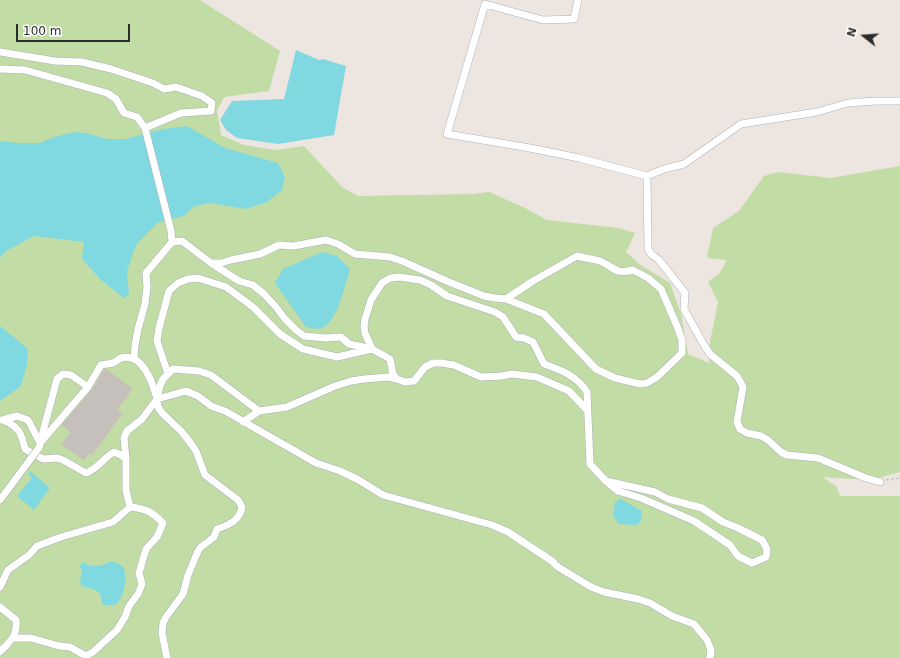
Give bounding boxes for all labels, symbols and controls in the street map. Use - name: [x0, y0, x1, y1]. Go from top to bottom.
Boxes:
- scale bar: [18, 16, 132, 42]
- north arrow: [844, 16, 884, 56]
- text: 100 m: [23, 24, 61, 38]
- text: N: [844, 26, 860, 39]

